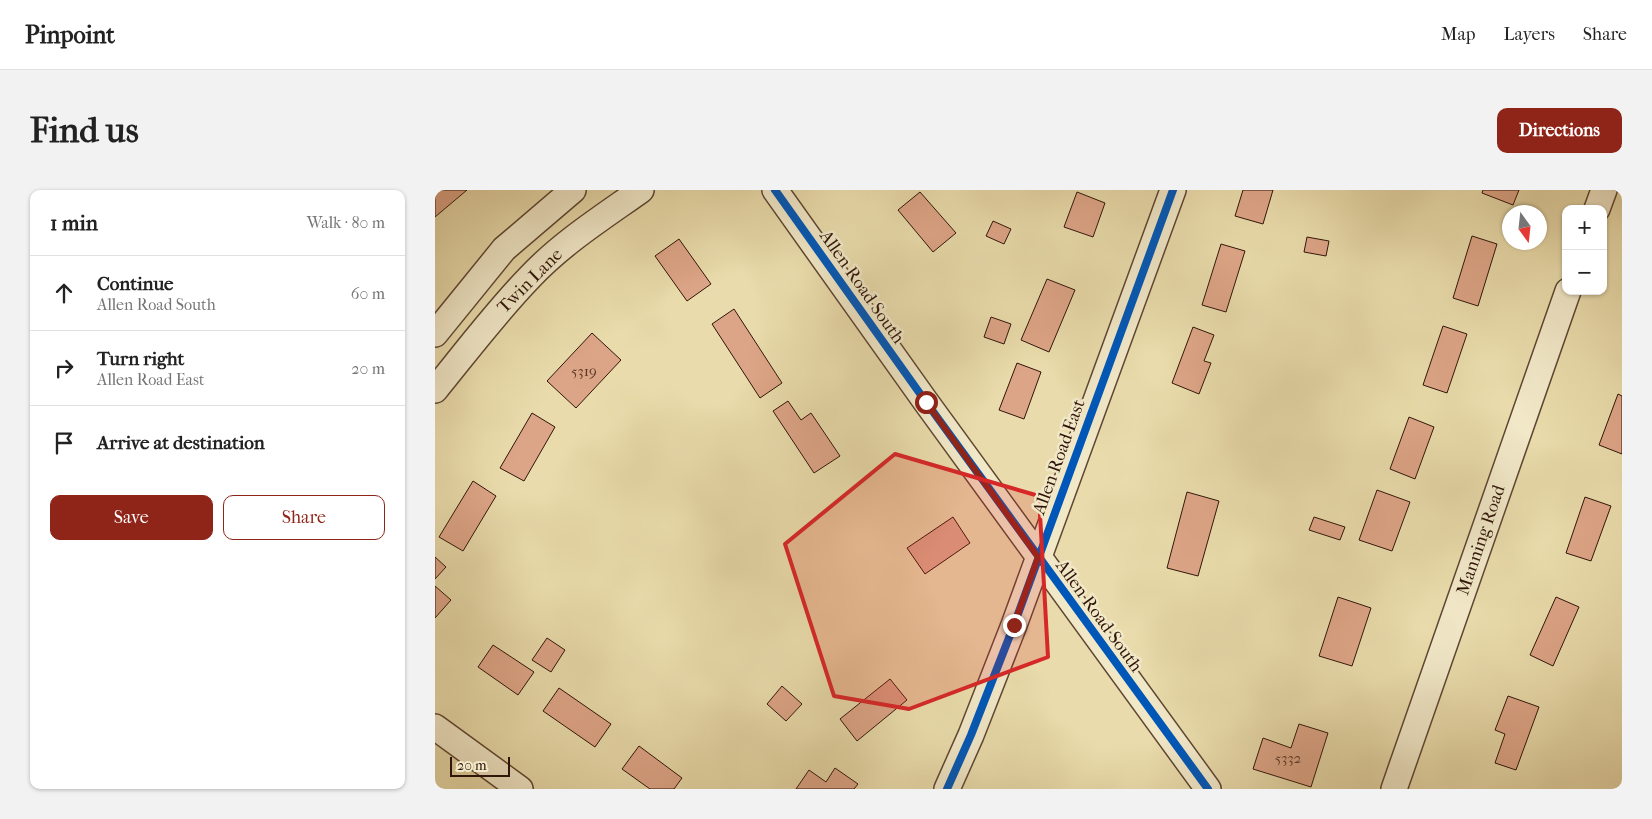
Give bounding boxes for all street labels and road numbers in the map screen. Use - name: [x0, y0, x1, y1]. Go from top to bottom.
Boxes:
- street label: Allen Road South: [815, 225, 909, 348]
- street label: Twin Lane: [493, 244, 567, 318]
- street label: Allen Road East: [1028, 396, 1090, 518]
- street label: Manning Road: [1452, 482, 1510, 598]
- street label: Allen Road South: [1051, 555, 1147, 676]

